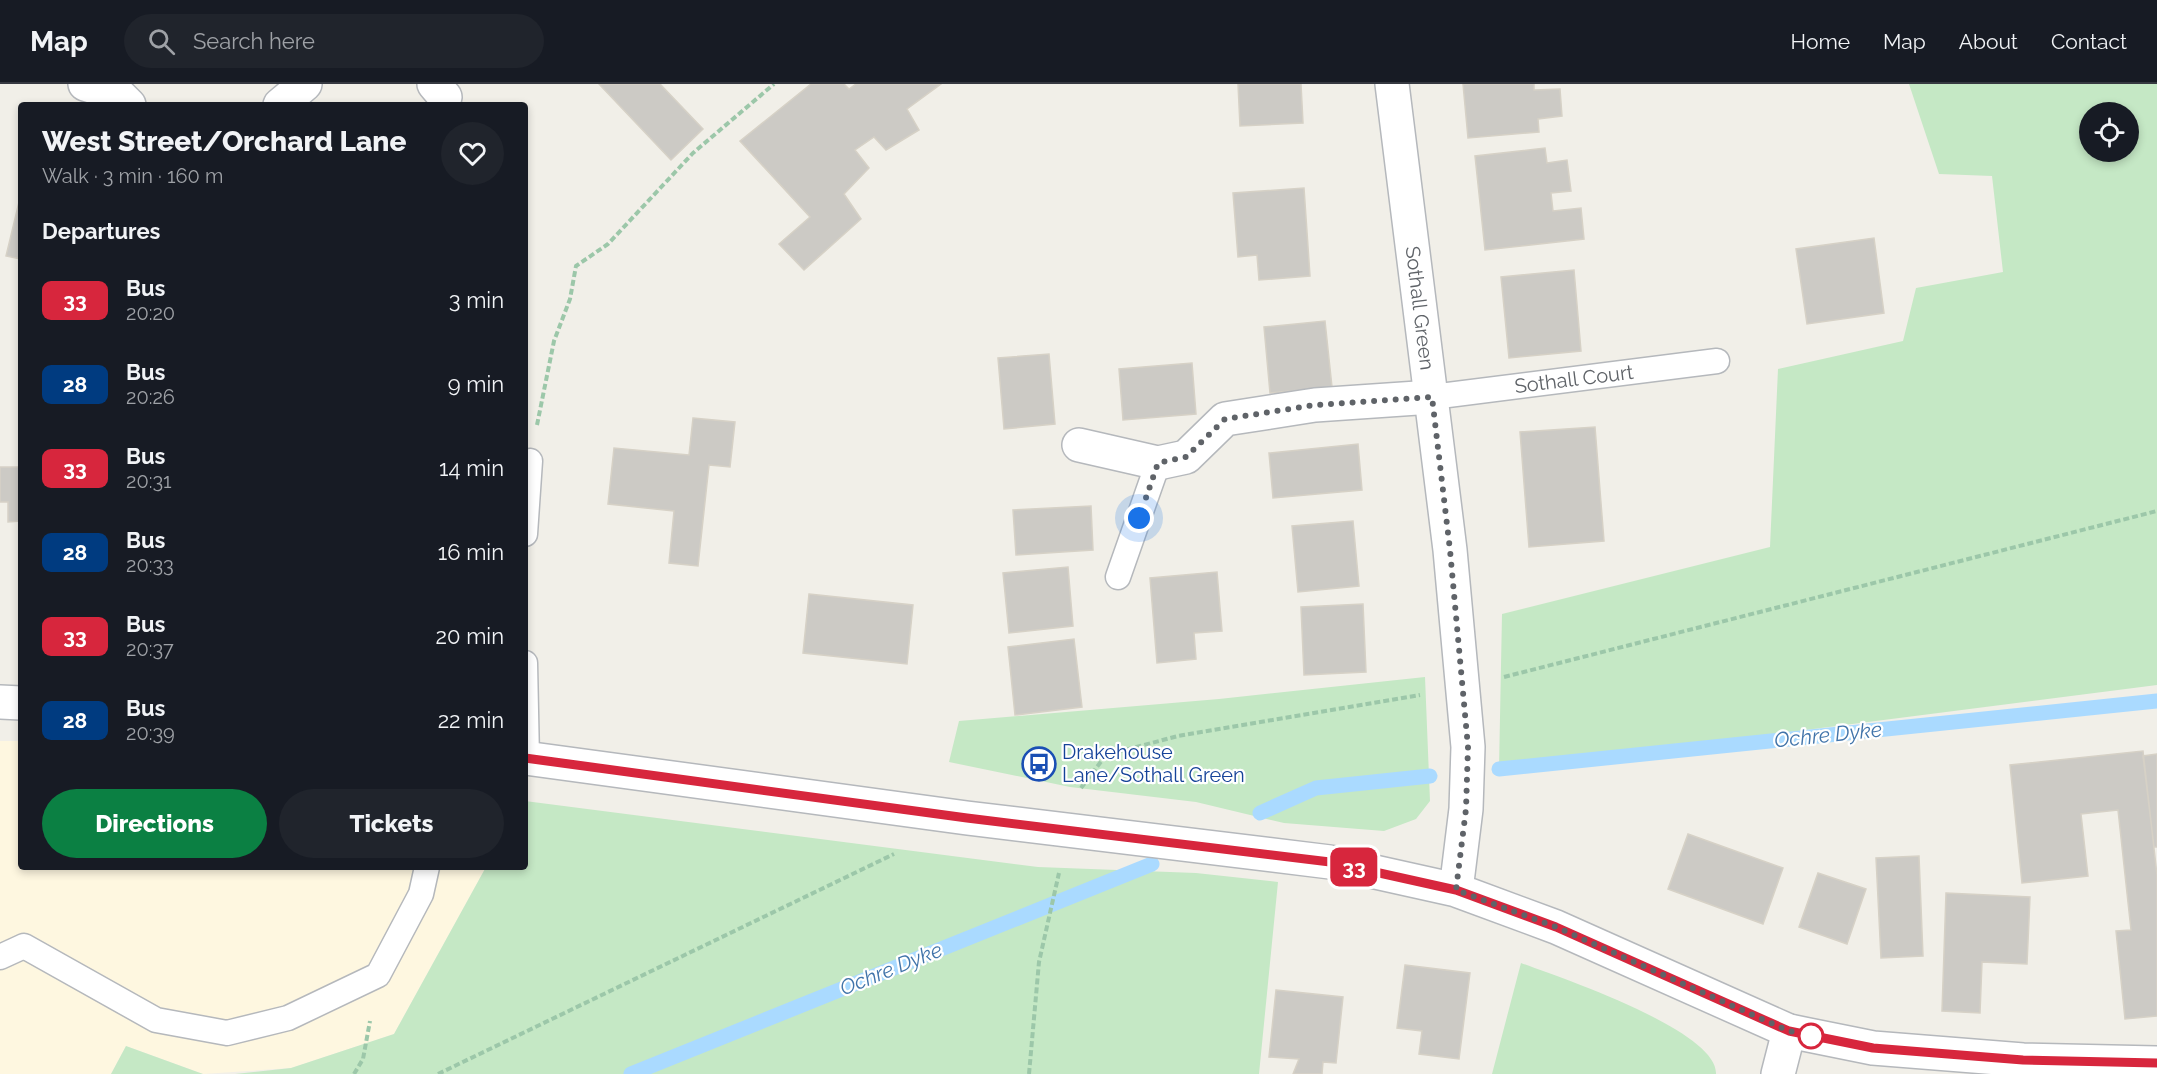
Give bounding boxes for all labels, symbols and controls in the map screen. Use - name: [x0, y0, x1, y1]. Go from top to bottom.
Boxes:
- search box: [124, 14, 544, 68]
- text: Map: [30, 25, 88, 58]
- icon: search: [145, 25, 178, 58]
- text: Search here: [193, 28, 315, 54]
- text: Home: [1791, 29, 1850, 54]
- text: Map: [1883, 29, 1926, 54]
- text: About: [1959, 29, 2018, 54]
- text: Contact: [2051, 29, 2127, 54]
- map controls: [2079, 102, 2139, 162]
- button: locate: [2079, 102, 2139, 162]
- button: heart: [441, 122, 504, 185]
- text: West Street/Orchard Lane: [42, 125, 406, 158]
- text: Walk · 3 min · 160 m: [42, 164, 223, 188]
- text: Departures: [42, 218, 160, 244]
- street label: Sothall Green: [1400, 245, 1440, 371]
- text: Bus: [126, 275, 165, 301]
- text: 3 min: [449, 287, 504, 313]
- text: 33: [63, 288, 87, 313]
- text: 20:20: [126, 301, 175, 325]
- text: Bus: [126, 359, 165, 385]
- street label: Sothall Court: [1513, 360, 1635, 398]
- text: 9 min: [448, 371, 504, 397]
- text: 28: [63, 372, 87, 397]
- text: 20:26: [126, 385, 175, 409]
- text: Bus: [126, 443, 165, 469]
- text: 14 min: [439, 455, 504, 481]
- text: 33: [63, 456, 87, 481]
- text: 20:31: [126, 469, 172, 493]
- your location: [1124, 503, 1154, 533]
- text: Bus: [126, 527, 165, 553]
- text: 16 min: [438, 539, 504, 565]
- text: 28: [63, 540, 87, 565]
- text: 20:33: [126, 553, 174, 577]
- text: Bus: [126, 611, 165, 637]
- text: 20 min: [436, 623, 504, 649]
- text: 33: [63, 624, 87, 649]
- text: 20:37: [126, 637, 174, 661]
- text: Bus: [126, 695, 165, 721]
- text: 22 min: [438, 707, 504, 733]
- text: 28: [63, 708, 87, 733]
- water label: Ochre Dyke: [1773, 716, 1883, 753]
- text: 20:39: [126, 721, 175, 745]
- place label: Drakehouse Lane/Sothall Green: [1062, 740, 1245, 787]
- bus stop icon: Drakehouse Lane/Sothall Green: [1021, 746, 1057, 782]
- button: Directions: [42, 789, 267, 858]
- button: Tickets: [279, 789, 504, 858]
- line badge: 33: [1327, 848, 1381, 886]
- text: 33: [1342, 855, 1366, 880]
- water label: Ochre Dyke: [836, 937, 946, 1000]
- unlabelled marker: [1798, 1023, 1824, 1049]

